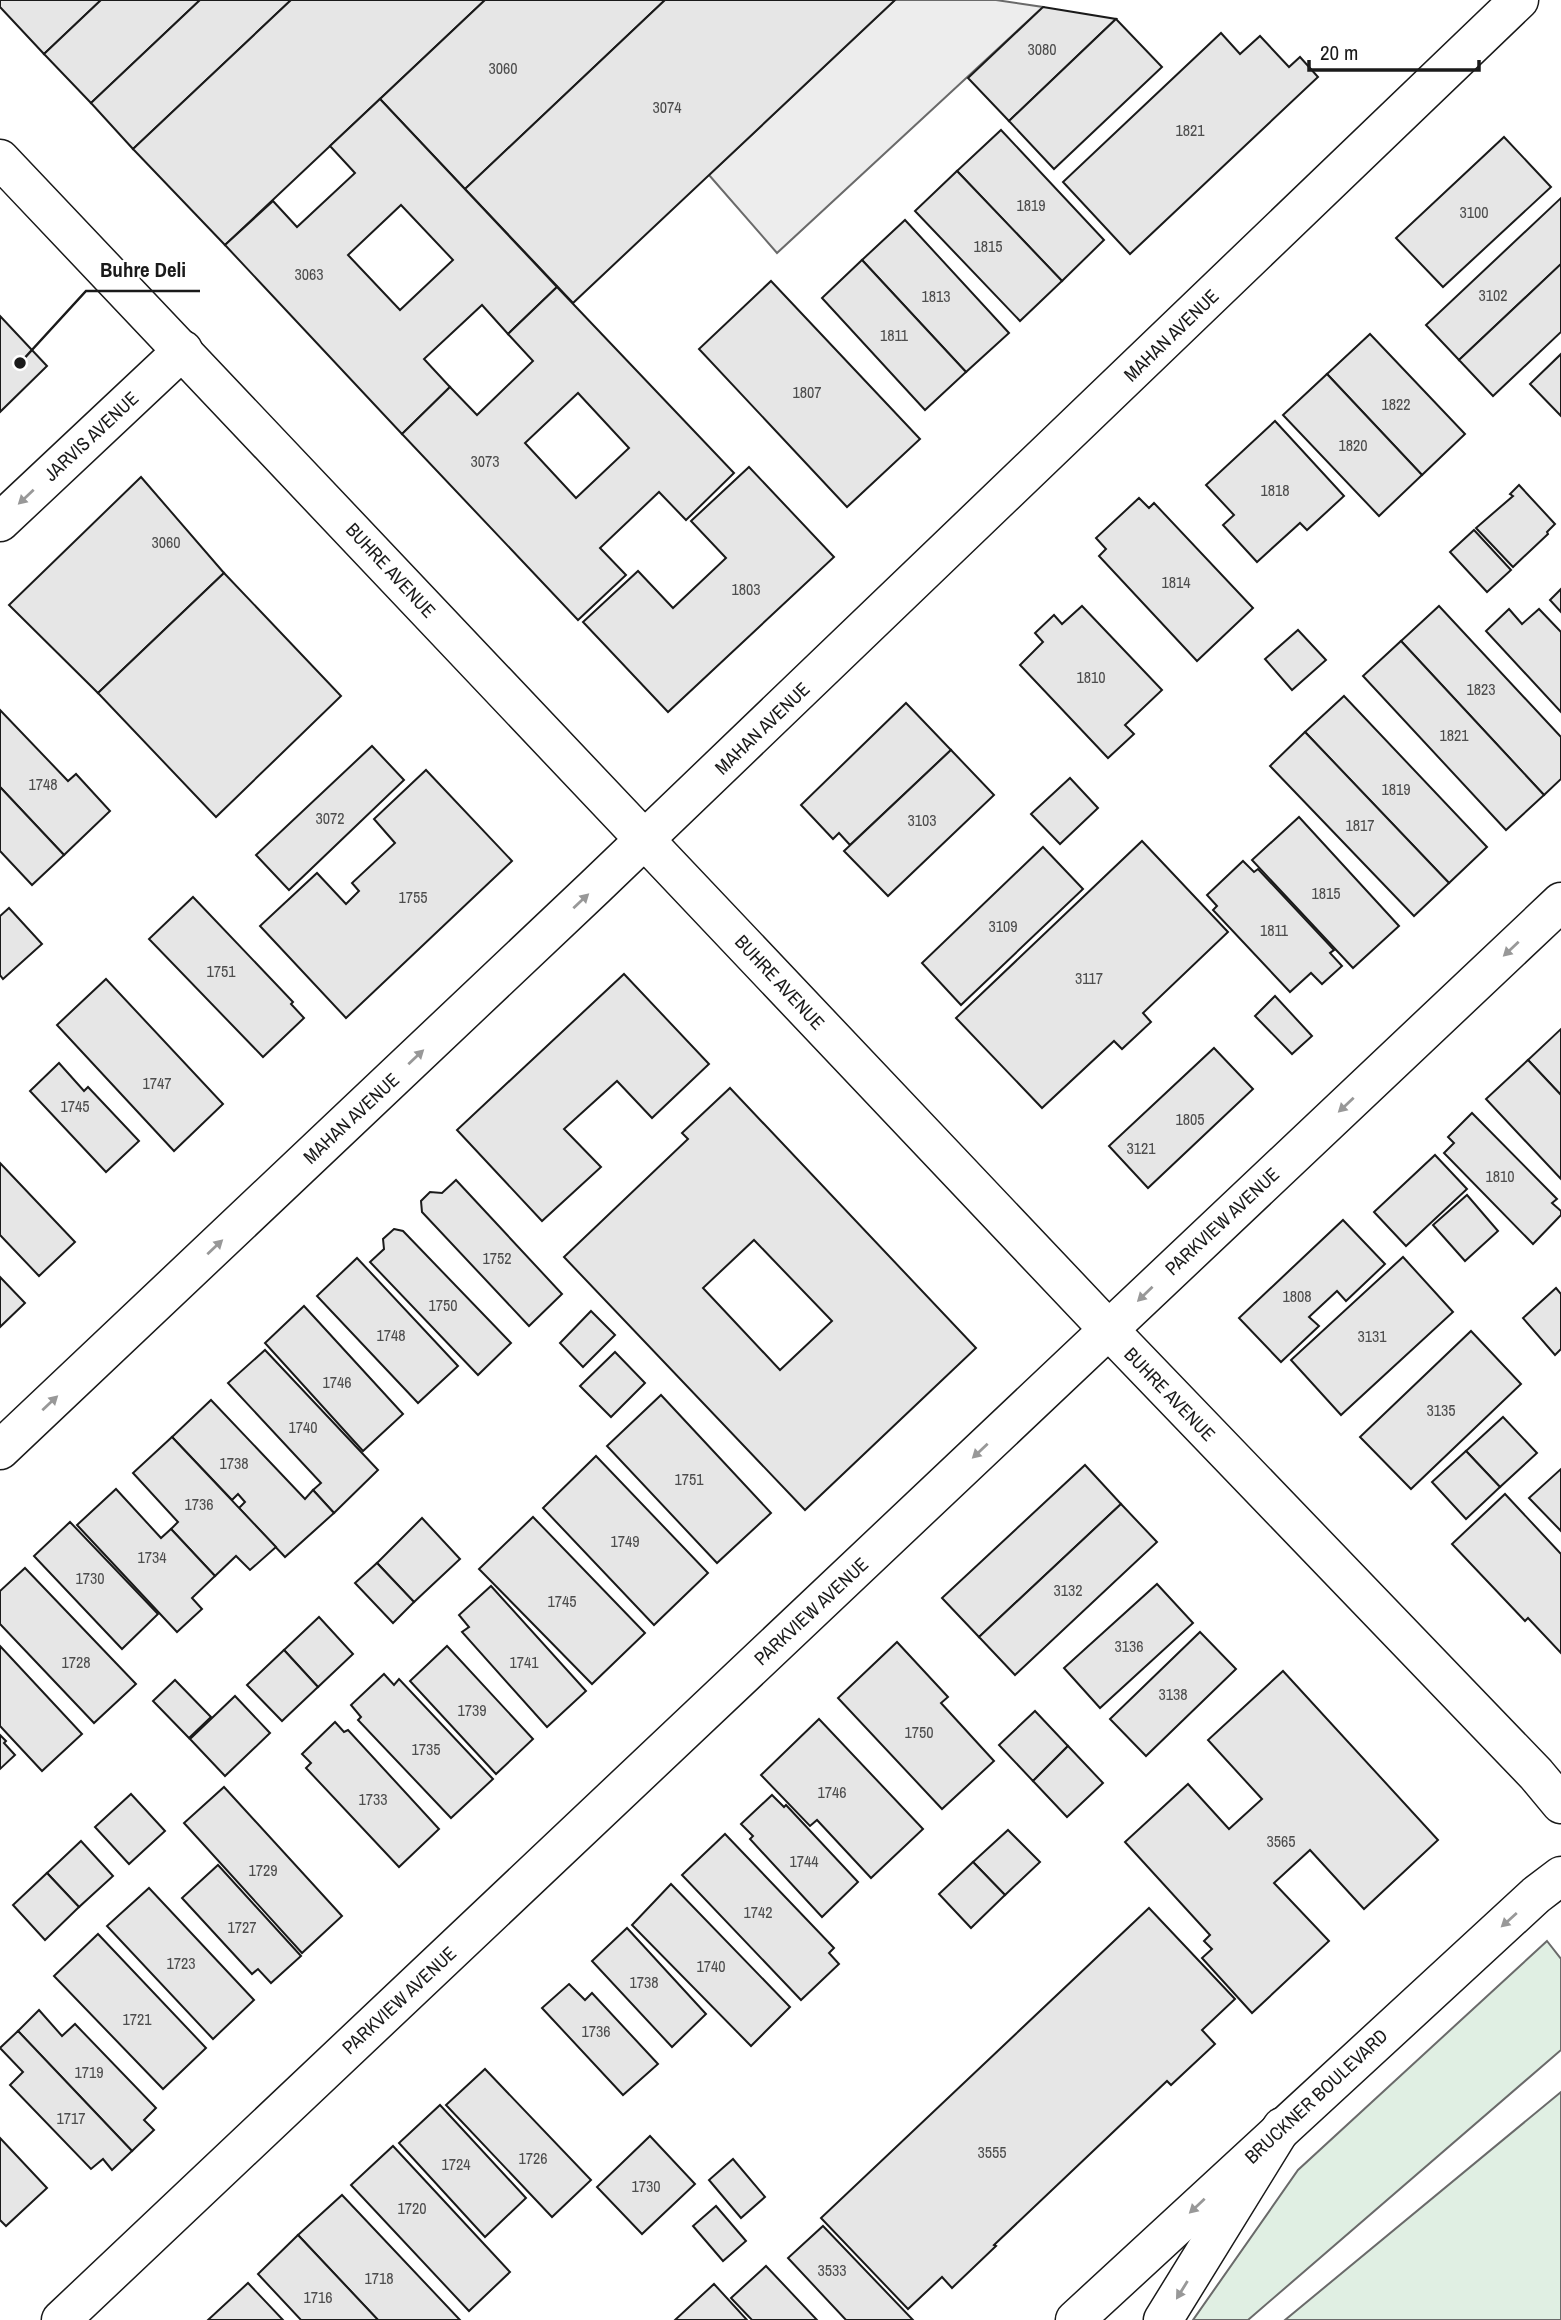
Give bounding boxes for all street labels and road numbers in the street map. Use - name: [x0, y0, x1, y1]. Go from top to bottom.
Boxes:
- street label: MAHAN AVENUE: [1118, 283, 1224, 387]
- street label: JARVIS AVENUE: [38, 385, 144, 487]
- street label: BUHRE AVENUE: [340, 517, 442, 623]
- street label: MAHAN AVENUE: [709, 676, 815, 780]
- street label: BUHRE AVENUE: [729, 929, 831, 1035]
- street label: MAHAN AVENUE: [297, 1067, 405, 1169]
- street label: PARKVIEW AVENUE: [1159, 1161, 1285, 1281]
- street label: BUHRE AVENUE: [1119, 1341, 1221, 1447]
- street label: PARKVIEW AVENUE: [748, 1551, 874, 1671]
- street label: PARKVIEW AVENUE: [336, 1940, 462, 2060]
- street label: BRUCKNER BOULEVARD: [1239, 2023, 1393, 2169]

